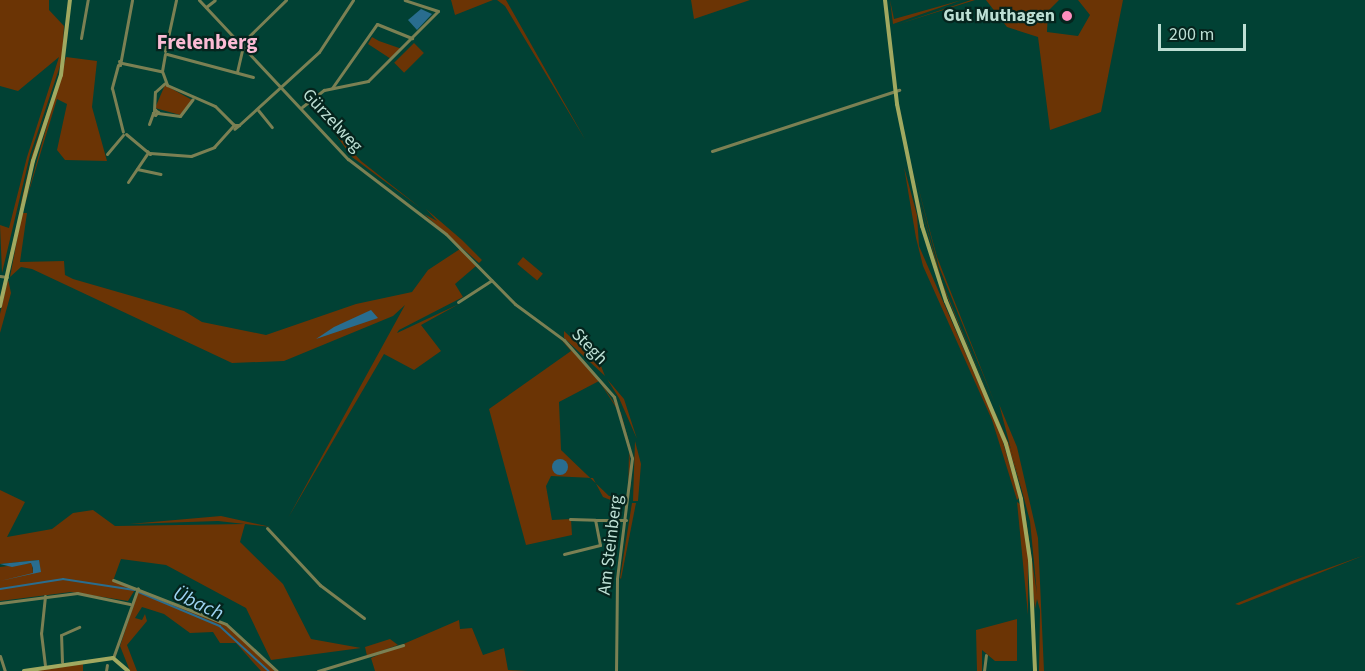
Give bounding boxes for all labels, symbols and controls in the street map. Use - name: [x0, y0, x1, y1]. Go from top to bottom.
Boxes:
- place label: Gut Muthagen: [943, 5, 1055, 27]
- marker: Gut Muthagen: [1060, 9, 1074, 23]
- scale bar: [1161, 12, 1250, 50]
- text: 200 m: [1169, 22, 1214, 47]
- district label: Frelenberg: [157, 29, 257, 55]
- street label: Gürzelweg: [297, 85, 367, 157]
- street label: Stegh: [566, 324, 612, 370]
- street label: Am Steinberg: [594, 494, 628, 596]
- water label: Übach: [169, 582, 227, 626]

